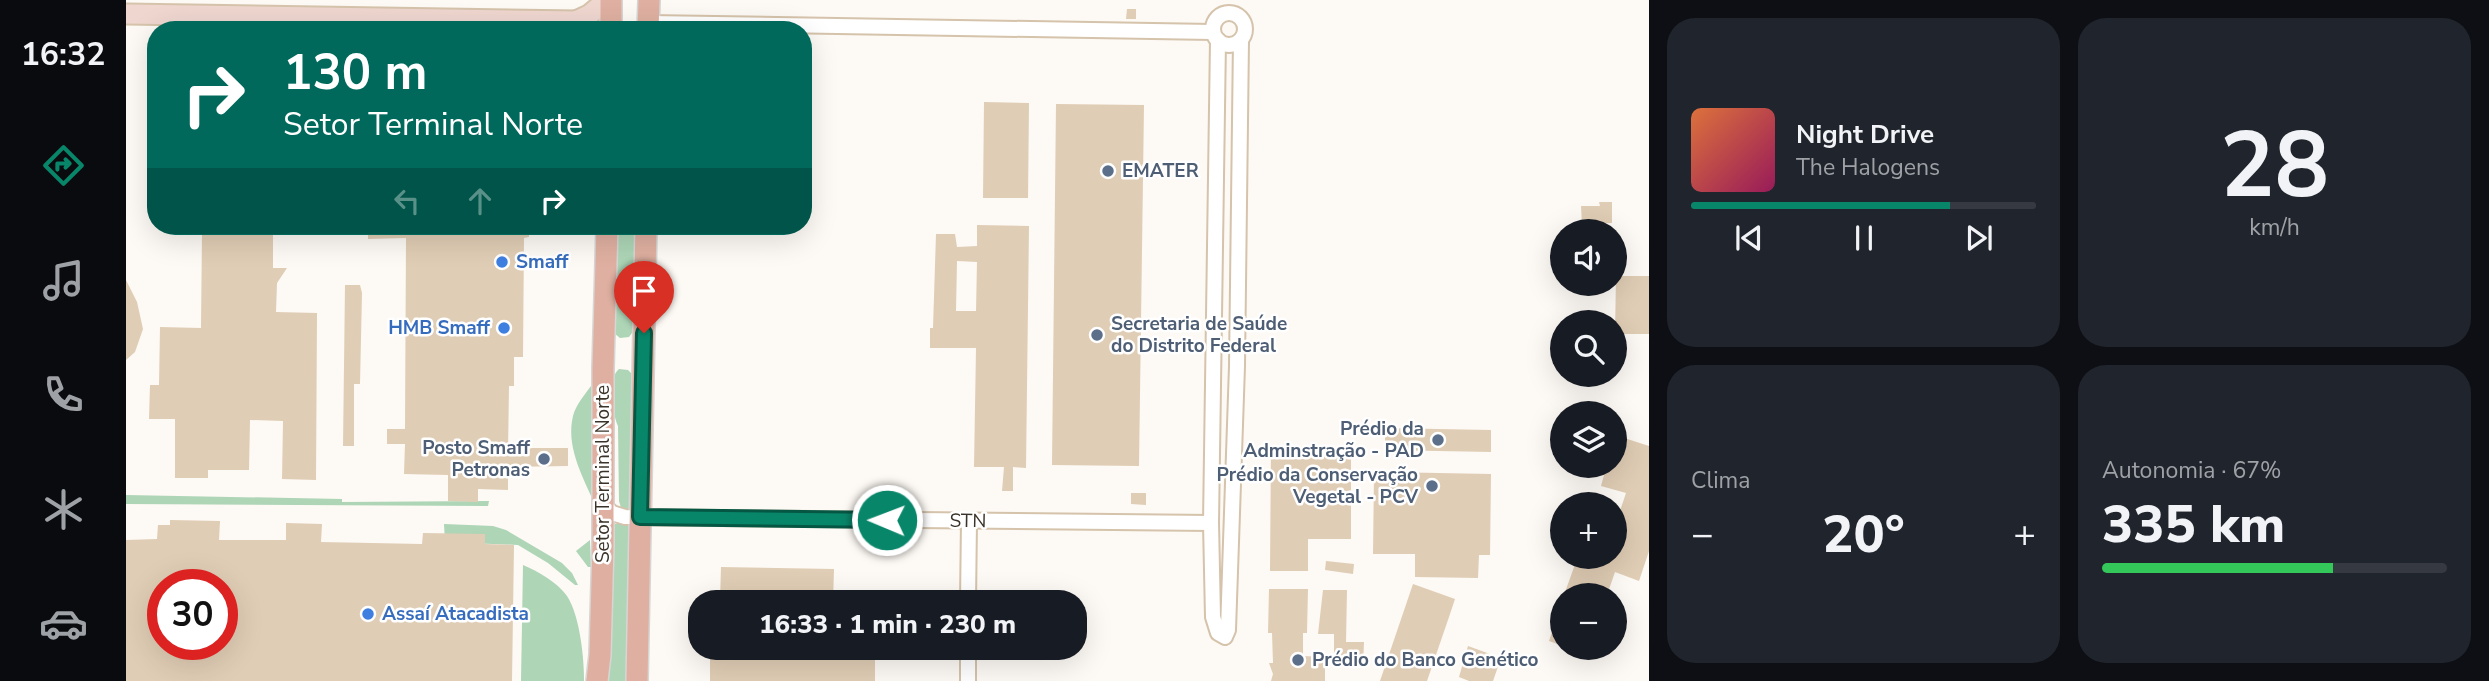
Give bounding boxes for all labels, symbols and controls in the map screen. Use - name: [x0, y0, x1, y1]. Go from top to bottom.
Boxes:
- text: 16:32: [21, 33, 105, 76]
- text: 130 m: [283, 39, 427, 106]
- icon: right: [168, 49, 259, 140]
- text: Setor Terminal Norte: [283, 103, 583, 146]
- text: 28: [2220, 104, 2329, 228]
- text: Night Drive: [1796, 117, 1934, 152]
- icon: directions: [39, 141, 88, 190]
- text: The Halogens: [1796, 152, 1940, 183]
- place label: EMATER: [1122, 158, 1199, 184]
- marker: EMATER: [1100, 163, 1116, 179]
- icon: left: [388, 182, 426, 220]
- icon: ahead: [461, 182, 499, 220]
- icon: right: [534, 182, 572, 220]
- text: km/h: [2249, 212, 2300, 243]
- map controls: [1550, 219, 1627, 660]
- button: sound: [1550, 219, 1627, 296]
- icon: previous: [1730, 219, 1768, 257]
- icon: pause: [1845, 219, 1883, 257]
- icon: next: [1960, 219, 1998, 257]
- place label: Smaff: [516, 249, 570, 275]
- marker: Smaff: [494, 254, 510, 270]
- icon: music: [39, 256, 88, 305]
- pin: [614, 261, 674, 333]
- icon: arrive: [625, 272, 663, 310]
- button: search: [1550, 310, 1627, 387]
- place label: Secretaria de Saúde do Distrito Federal: [1111, 311, 1287, 359]
- place label: HMB Smaff: [388, 315, 491, 341]
- marker: HMB Smaff: [496, 320, 512, 336]
- marker: Secretaria de Saúde do Distrito Federal: [1089, 327, 1105, 343]
- icon: phone: [39, 370, 88, 419]
- street label: Setor Terminal Norte: [590, 385, 616, 563]
- button: layers: [1550, 401, 1627, 478]
- place label: Prédio da Adminstração - PAD: [1243, 416, 1424, 464]
- marker: Prédio da Adminstração - PAD: [1430, 432, 1446, 448]
- place label: Posto Smaff Petronas: [422, 435, 531, 483]
- marker: Posto Smaff Petronas: [536, 451, 552, 467]
- text: Autonomia · 67%: [2102, 455, 2282, 486]
- place label: Prédio da Conservação Vegetal - PCV: [1217, 462, 1418, 510]
- text: Clima: [1691, 465, 1751, 496]
- marker: Prédio da Conservação Vegetal - PCV: [1424, 478, 1440, 494]
- position arrow: [850, 483, 924, 557]
- icon: climate: [39, 485, 88, 534]
- text: 335 km: [2102, 489, 2285, 560]
- button: +: [1550, 492, 1627, 569]
- text: 20°: [1822, 499, 1905, 570]
- street label: STN: [949, 508, 987, 534]
- text: −: [1691, 509, 1714, 560]
- text: +: [2013, 509, 2036, 560]
- speed limit sign: 30: [147, 569, 238, 660]
- button: −: [1550, 583, 1627, 660]
- icon: car: [39, 599, 88, 648]
- place label: Assaí Atacadista: [382, 601, 529, 627]
- marker: Assaí Atacadista: [360, 606, 376, 622]
- text: 16:33 · 1 min · 230 m: [759, 607, 1016, 642]
- place label: Prédio do Banco Genético: [1312, 647, 1539, 673]
- marker: Prédio do Banco Genético: [1290, 652, 1306, 668]

